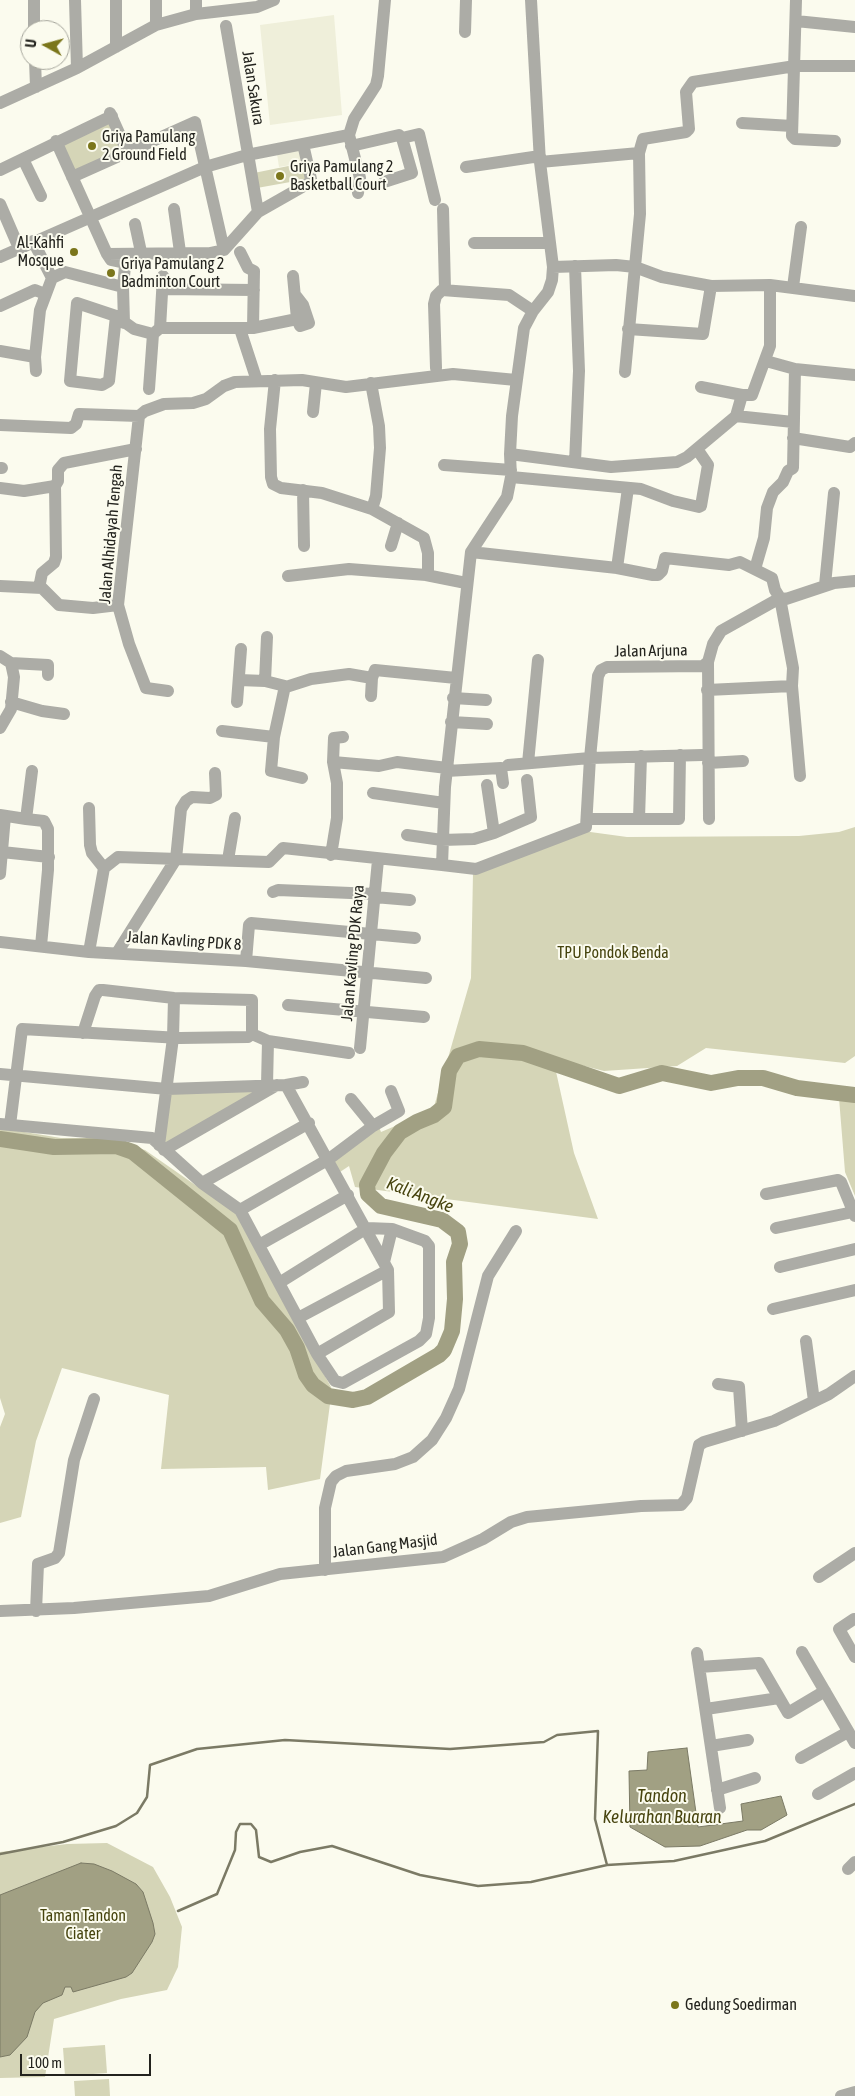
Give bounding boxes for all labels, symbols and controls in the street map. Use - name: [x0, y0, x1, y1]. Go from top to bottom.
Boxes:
- north arrow: [20, 20, 70, 70]
- text: U: [23, 38, 40, 48]
- street label: Jalan Sakura: [238, 49, 268, 127]
- place label: Griya Pamulang 2 Ground Field: [102, 127, 195, 165]
- marker: Griya Pamulang 2 Ground Field: [86, 140, 98, 152]
- place label: Griya Pamulang 2 Basketball Court: [290, 157, 393, 195]
- marker: Griya Pamulang 2 Basketball Court: [274, 170, 286, 182]
- place label: Al-Kahfi Mosque: [17, 233, 64, 271]
- marker: Al-Kahfi Mosque: [68, 246, 80, 258]
- place label: Griya Pamulang 2 Badminton Court: [121, 254, 224, 292]
- marker: Griya Pamulang 2 Badminton Court: [105, 267, 117, 279]
- street label: Jalan Alhidayah Tengah: [95, 464, 127, 604]
- street label: Jalan Arjuna: [614, 641, 688, 661]
- street label: Jalan Kavling PDK Raya: [337, 884, 369, 1022]
- street label: Jalan Kavling PDK 8: [126, 927, 242, 955]
- park label: TPU Pondok Benda: [557, 943, 669, 963]
- water label: Kali Angke: [383, 1172, 457, 1218]
- street label: Jalan Gang Masjid: [331, 1530, 439, 1562]
- water label: Tandon Kelurahan Buaran: [603, 1785, 721, 1828]
- park label: Taman Tandon Ciater: [40, 1906, 126, 1944]
- place label: Gedung Soedirman: [685, 1995, 797, 2015]
- marker: Gedung Soedirman: [669, 1999, 681, 2011]
- scale bar: [22, 2044, 154, 2076]
- text: 100 m: [28, 2054, 62, 2071]

